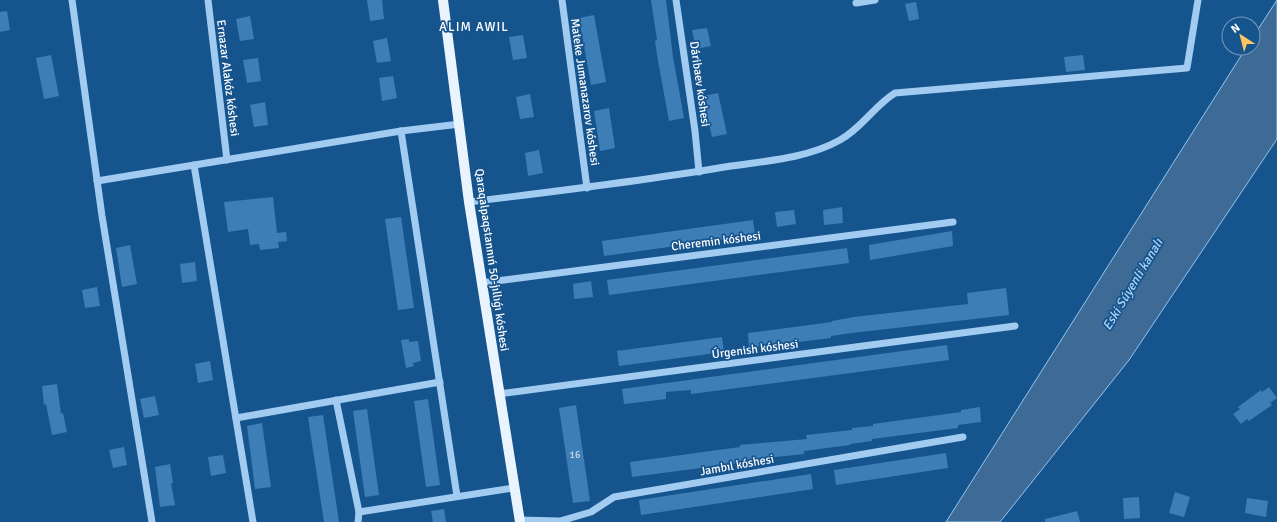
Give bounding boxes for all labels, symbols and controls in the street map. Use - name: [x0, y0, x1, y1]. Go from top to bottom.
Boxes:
- north arrow: [1221, 16, 1261, 56]
- street label: Mateke Jumanazarov kóshesi: [567, 17, 602, 167]
- street label: Ernazar Alakóz kóshesi: [213, 19, 242, 137]
- district label: ALIM AWIL: [439, 19, 509, 35]
- text: N: [1228, 21, 1242, 36]
- street label: Dáribaev kóshesi: [686, 40, 713, 128]
- street label: Qaraqalpaqstannıń 50-jıllıǵı kóshesi: [471, 168, 512, 352]
- street label: Cheremin kóshesi: [670, 229, 762, 254]
- water label: Eski Súyenli kanalı: [1099, 235, 1167, 333]
- street label: Úrgenish kóshesi: [711, 337, 799, 362]
- house number: 16: [570, 449, 580, 461]
- street label: Jambıl kóshesi: [699, 452, 775, 479]

